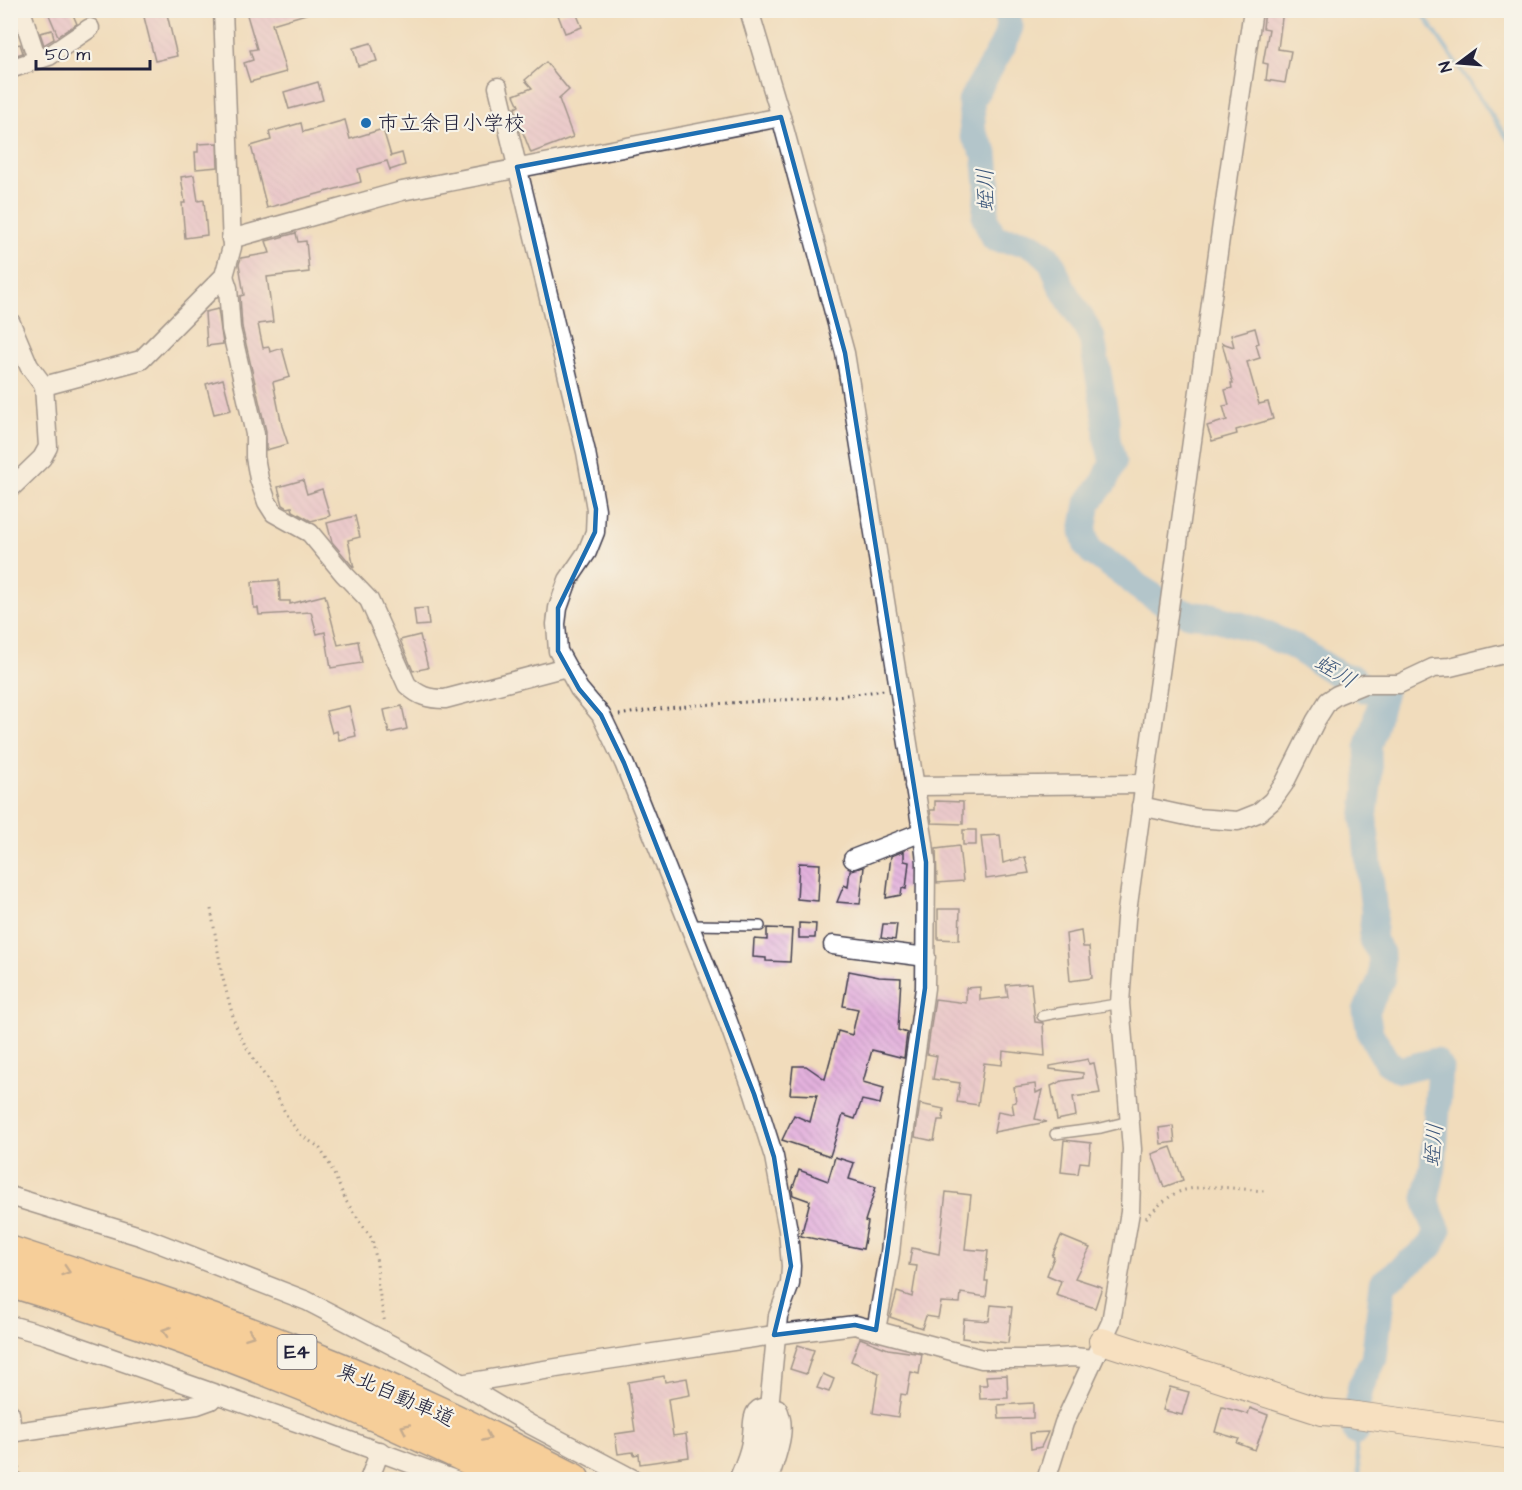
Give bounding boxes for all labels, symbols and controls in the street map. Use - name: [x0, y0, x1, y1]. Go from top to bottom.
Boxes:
- scale bar: [36, 33, 150, 71]
- north arrow: [1429, 33, 1489, 93]
- text: 50 m: [45, 42, 90, 67]
- text: N: [1434, 59, 1457, 75]
- place label: 市立余目小学校: [378, 109, 525, 138]
- marker: 市立余目小学校: [359, 116, 373, 130]
- water label: 蛭川: [970, 168, 1002, 212]
- water label: 蛭川: [1308, 647, 1362, 697]
- water label: 蛭川: [1417, 1122, 1451, 1168]
- one-way arrow: [60, 1264, 71, 1276]
- one-way arrow: [161, 1326, 172, 1339]
- one-way arrow: [244, 1327, 255, 1340]
- road number: E4: [278, 1335, 316, 1369]
- street label: 東北自動車道: [333, 1356, 459, 1434]
- one-way arrow: [401, 1423, 412, 1435]
- one-way arrow: [481, 1429, 492, 1441]

